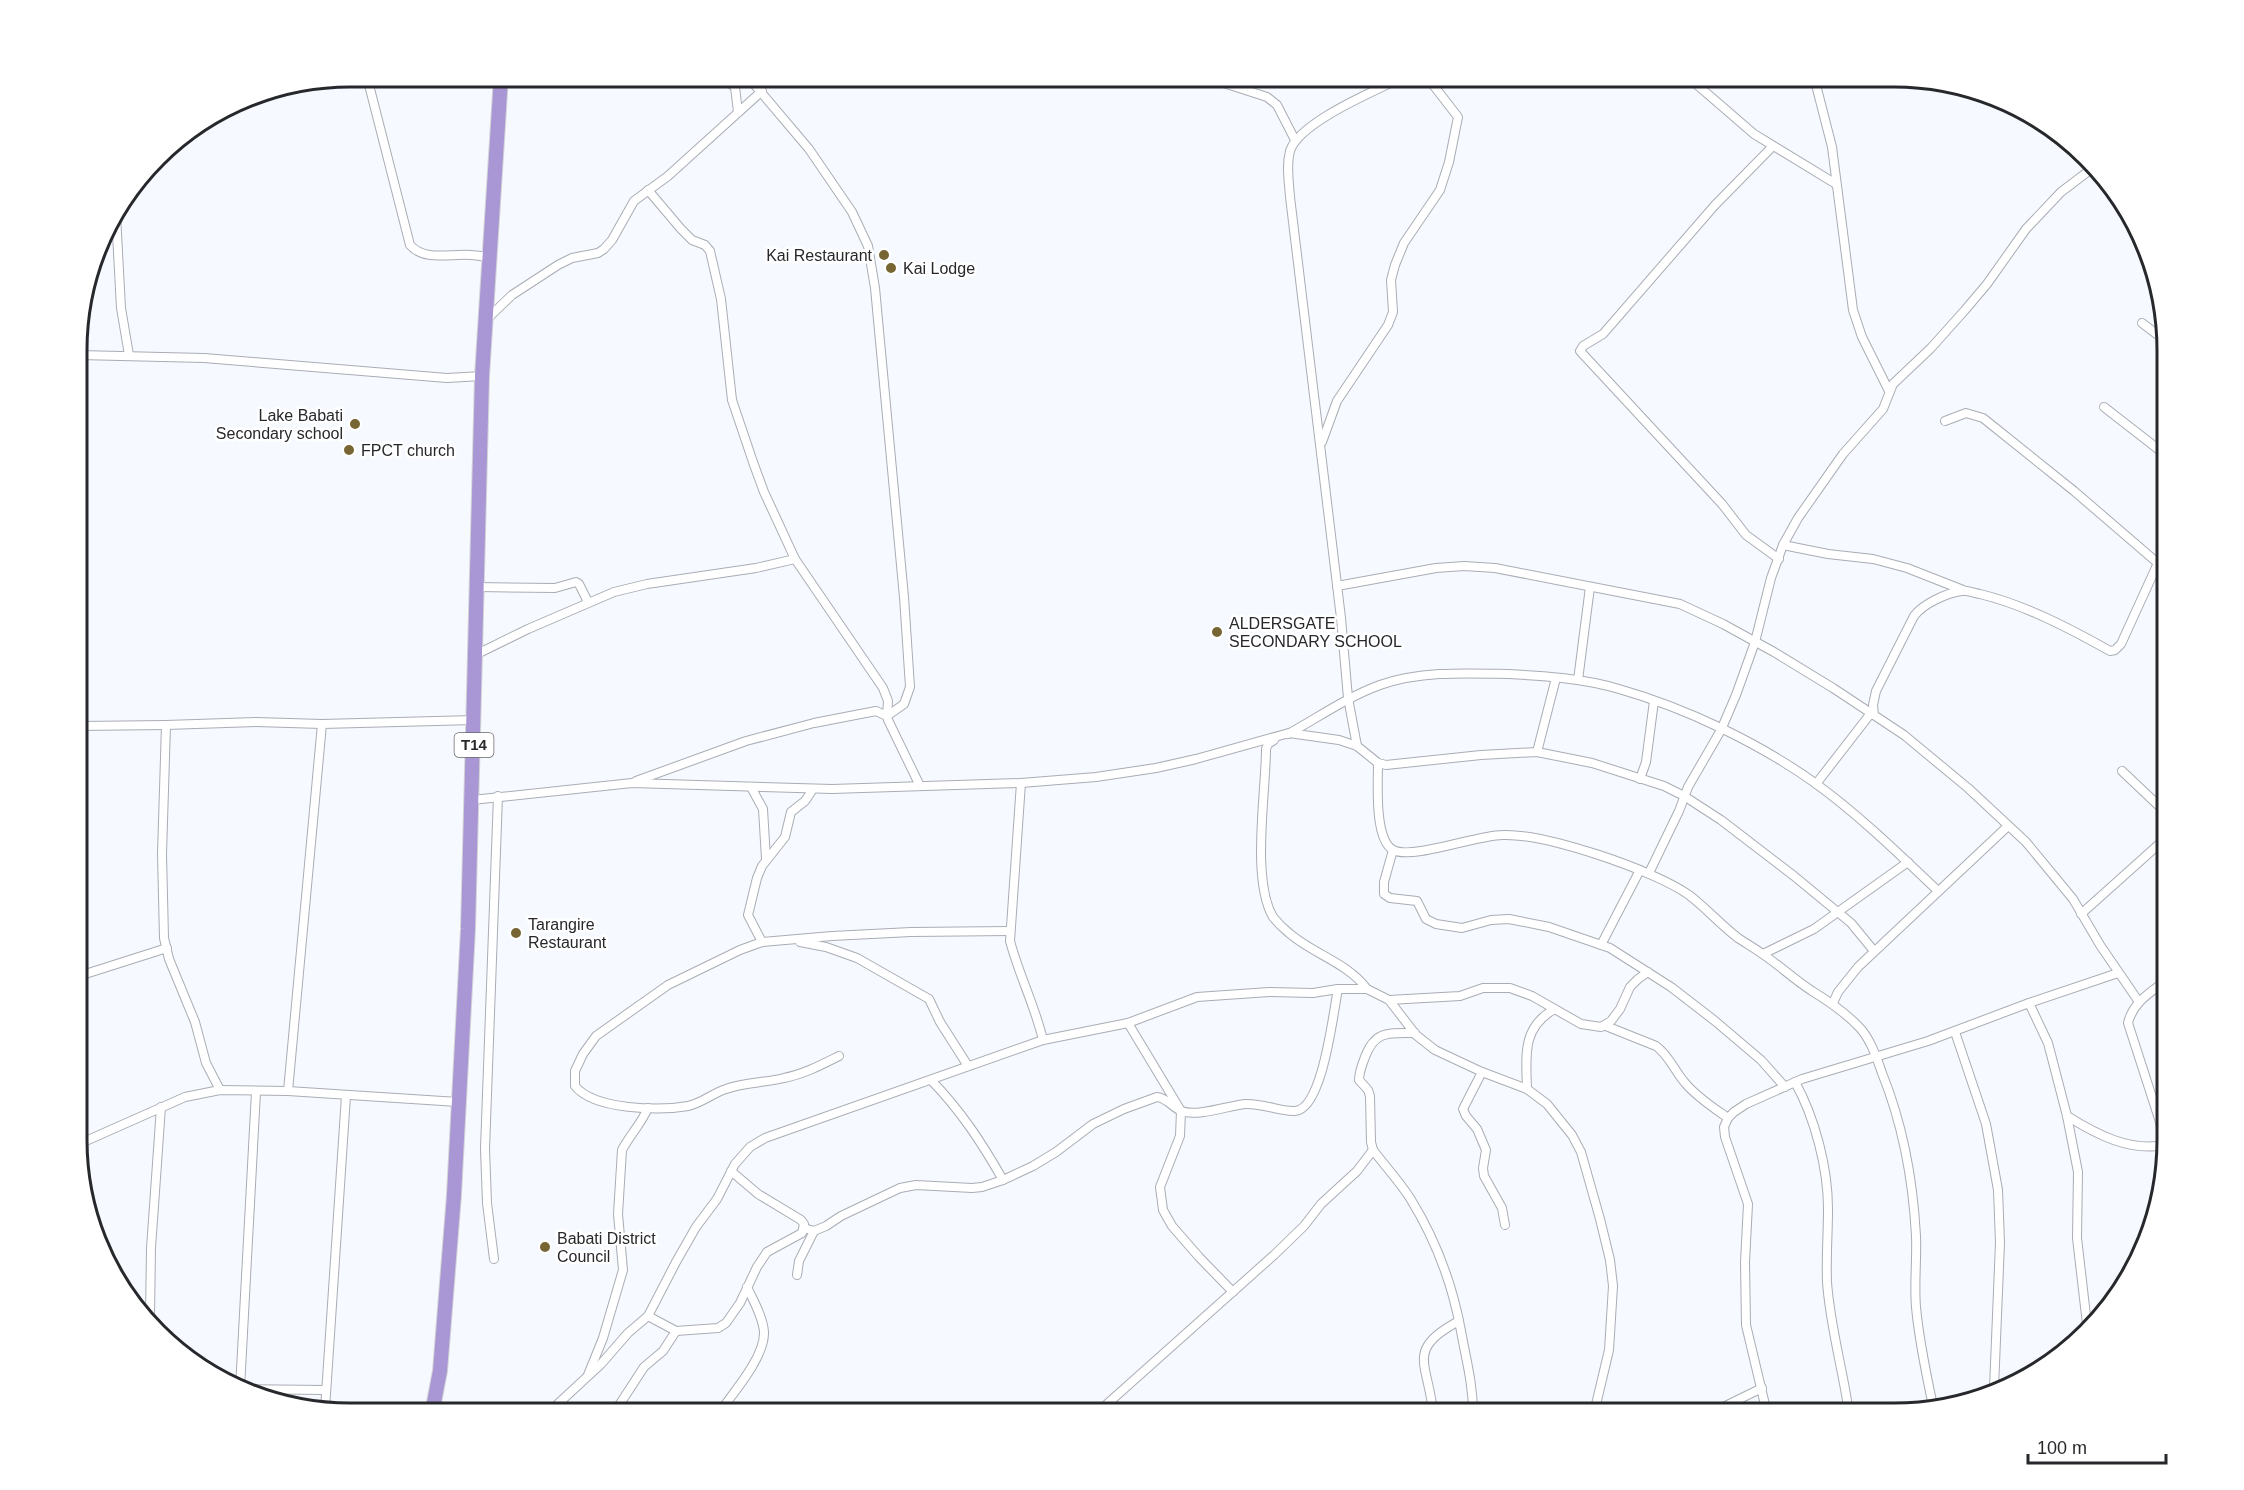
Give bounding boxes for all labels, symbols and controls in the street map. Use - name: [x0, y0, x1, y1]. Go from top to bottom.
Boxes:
- place label: Kai Restaurant: [766, 247, 873, 264]
- marker: Kai Restaurant: [877, 248, 891, 262]
- place label: Kai Lodge: [903, 260, 975, 277]
- marker: Kai Lodge: [884, 261, 898, 275]
- place label: Lake Babati Secondary school: [216, 407, 343, 442]
- marker: Lake Babati Secondary school: [348, 417, 362, 431]
- place label: FPCT church: [361, 442, 455, 459]
- marker: FPCT church: [342, 443, 356, 457]
- place label: ALDERSGATE SECONDARY SCHOOL: [1229, 615, 1402, 650]
- marker: ALDERSGATE SECONDARY SCHOOL: [1210, 625, 1224, 639]
- road number: T14: [454, 733, 494, 757]
- place label: Tarangire Restaurant: [528, 916, 607, 951]
- marker: Tarangire Restaurant: [509, 926, 523, 940]
- place label: Babati District Council: [557, 1230, 656, 1265]
- marker: Babati District Council: [538, 1240, 552, 1254]
- scale bar: [2028, 1427, 2166, 1465]
- text: 100 m: [2037, 1438, 2087, 1458]

